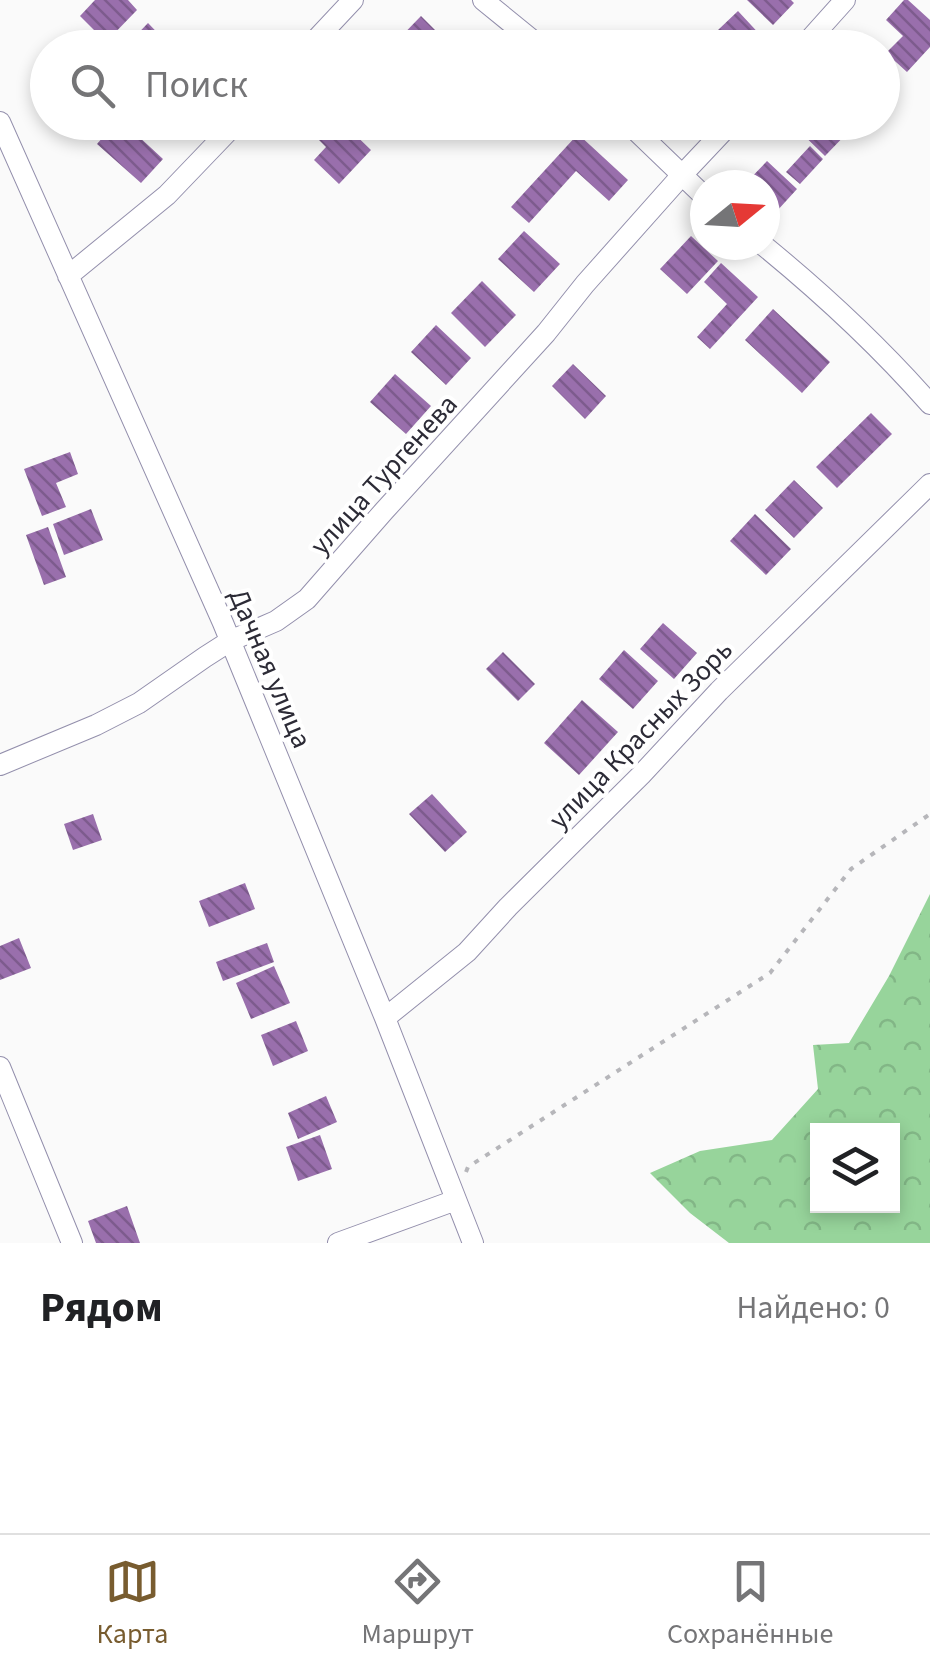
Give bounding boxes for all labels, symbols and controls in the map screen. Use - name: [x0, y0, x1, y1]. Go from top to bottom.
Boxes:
- search box: [30, 30, 900, 140]
- icon: search: [65, 58, 120, 113]
- text: Поиск: [145, 58, 248, 112]
- north arrow: [690, 170, 780, 260]
- street label: улица Тургенева: [301, 386, 467, 564]
- street label: Дачная улица: [218, 582, 322, 754]
- street label: улица Красных Зорь: [540, 631, 742, 838]
- map controls: [810, 1123, 900, 1213]
- button: layers: [810, 1123, 900, 1213]
- text: Рядом: [40, 1278, 163, 1338]
- text: Найдено: 0: [736, 1285, 890, 1331]
- tab: Карта: [97, 1554, 168, 1654]
- tab: Маршрут: [362, 1554, 474, 1654]
- tab: Сохранённые: [667, 1554, 833, 1654]

